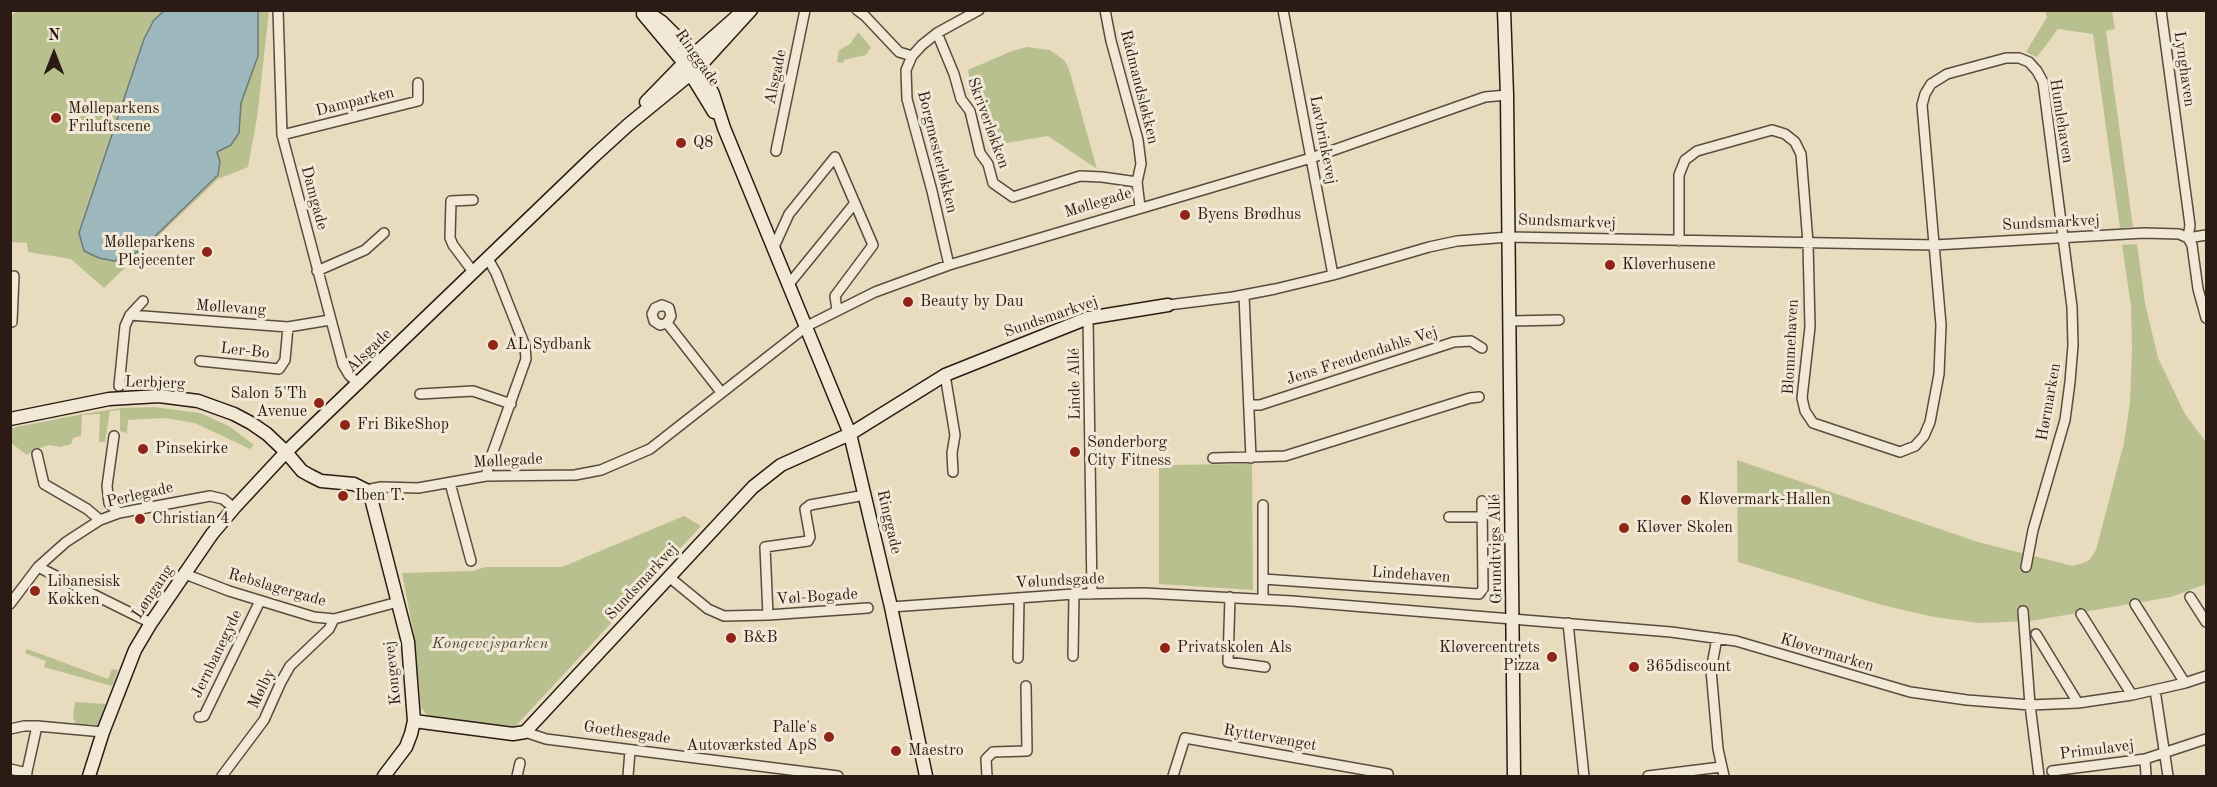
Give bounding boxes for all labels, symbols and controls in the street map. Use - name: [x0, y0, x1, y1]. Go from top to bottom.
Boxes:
- north arrow: [24, 24, 84, 84]
- street label: Ringgade: [670, 26, 724, 90]
- text: N: [48, 28, 60, 44]
- street label: Rådmandsløkken: [1116, 28, 1162, 146]
- street label: Lynghaven: [2169, 30, 2199, 108]
- street label: Alsgade: [761, 48, 791, 106]
- street label: Skriverløkken: [963, 75, 1013, 171]
- street label: Humlehaven: [2045, 77, 2077, 165]
- street label: Damparken: [314, 83, 396, 121]
- street label: Borgmesterløkken: [912, 89, 962, 215]
- street label: Lavbrinkevej: [1305, 94, 1341, 186]
- place label: Mølleparkens Friluftscene: [68, 99, 159, 137]
- marker: Mølleparkens Friluftscene: [49, 111, 63, 125]
- place label: Q8: [693, 133, 713, 153]
- marker: Q8: [674, 136, 688, 150]
- street label: Damgade: [296, 164, 332, 232]
- street label: Møllegade: [1062, 184, 1134, 222]
- place label: Byens Brødhus: [1197, 205, 1301, 225]
- marker: Byens Brødhus: [1178, 208, 1192, 222]
- street label: Sundsmarkvej: [1518, 211, 1616, 233]
- street label: Sundsmarkvej: [2002, 211, 2100, 235]
- place label: Mølleparkens Plejecenter: [104, 233, 195, 271]
- marker: Mølleparkens Plejecenter: [200, 245, 214, 259]
- place label: Kløverhusene: [1622, 255, 1716, 275]
- marker: Kløverhusene: [1603, 258, 1617, 272]
- place label: Beauty by Dau: [920, 292, 1023, 312]
- street label: Sundsmarkvej: [1002, 292, 1100, 342]
- marker: Beauty by Dau: [901, 295, 915, 309]
- street label: Møllevang: [195, 296, 267, 320]
- street label: Blommehaven: [1779, 299, 1803, 395]
- street label: Jens Freudendahls Vej: [1284, 323, 1440, 389]
- street label: Alsgade: [342, 325, 396, 377]
- place label: AL Sydbank: [505, 335, 591, 355]
- marker: AL Sydbank: [486, 338, 500, 352]
- street label: Ler-Bo: [219, 339, 271, 363]
- street label: Linde Allé: [1065, 348, 1085, 420]
- street label: Hørmarken: [2033, 362, 2065, 442]
- street label: Lerbjerg: [124, 372, 186, 394]
- place label: Salon 5'Th Avenue: [231, 384, 307, 422]
- marker: Salon 5'Th Avenue: [312, 396, 326, 410]
- place label: Fri BikeShop: [357, 415, 449, 435]
- marker: Fri BikeShop: [338, 418, 352, 432]
- place label: Sønderborg City Fitness: [1087, 433, 1171, 471]
- place label: Pinsekirke: [155, 439, 228, 459]
- marker: Pinsekirke: [136, 442, 150, 456]
- marker: Sønderborg City Fitness: [1068, 445, 1082, 459]
- street label: Møllegade: [473, 450, 543, 472]
- street label: Perlegade: [105, 478, 175, 512]
- place label: Iben T.: [355, 486, 405, 506]
- street label: Ringgade: [872, 488, 906, 556]
- marker: Iben T.: [336, 489, 350, 503]
- place label: Kløvermark-Hallen: [1698, 490, 1831, 510]
- marker: Kløvermark-Hallen: [1679, 493, 1693, 507]
- street label: Grundtvigs Allé: [1485, 494, 1507, 604]
- place label: Christian 4: [152, 509, 229, 529]
- marker: Christian 4: [133, 512, 147, 526]
- place label: Kløver Skolen: [1636, 518, 1733, 538]
- marker: Kløver Skolen: [1617, 521, 1631, 535]
- street label: Sundsmarkvej: [602, 540, 682, 624]
- street label: Løngang: [128, 561, 178, 623]
- street label: Lindehaven: [1371, 563, 1451, 587]
- street label: Rebslagergade: [226, 565, 328, 611]
- street label: Vølundsgade: [1015, 569, 1105, 593]
- place label: Libanesisk Køkken: [47, 572, 121, 610]
- marker: Libanesisk Køkken: [28, 584, 42, 598]
- street label: Vøl-Bogade: [776, 585, 858, 609]
- street label: Jernbanegyde: [187, 607, 247, 701]
- place label: B&B: [743, 628, 778, 648]
- street label: Kløvermarken: [1778, 630, 1876, 676]
- marker: B&B: [724, 631, 738, 645]
- park label: Kongevejsparken: [432, 634, 548, 654]
- place label: Privatskolen Als: [1177, 638, 1292, 658]
- place label: Kløvercentrets Pizza: [1439, 638, 1540, 676]
- street label: Kongevej: [380, 640, 406, 706]
- marker: Privatskolen Als: [1158, 641, 1172, 655]
- marker: Kløvercentrets Pizza: [1545, 650, 1559, 664]
- place label: 365discount: [1646, 657, 1731, 677]
- marker: 365discount: [1627, 660, 1641, 674]
- street label: Mølby: [244, 666, 280, 712]
- street label: Goethesgade: [582, 717, 672, 749]
- place label: Palle's Autoværksted ApS: [686, 718, 817, 756]
- street label: Ryttervænget: [1222, 720, 1318, 756]
- marker: Palle's Autoværksted ApS: [822, 730, 836, 744]
- street label: Primulavej: [2059, 736, 2135, 764]
- place label: Maestro: [908, 741, 964, 761]
- marker: Maestro: [889, 744, 903, 758]

